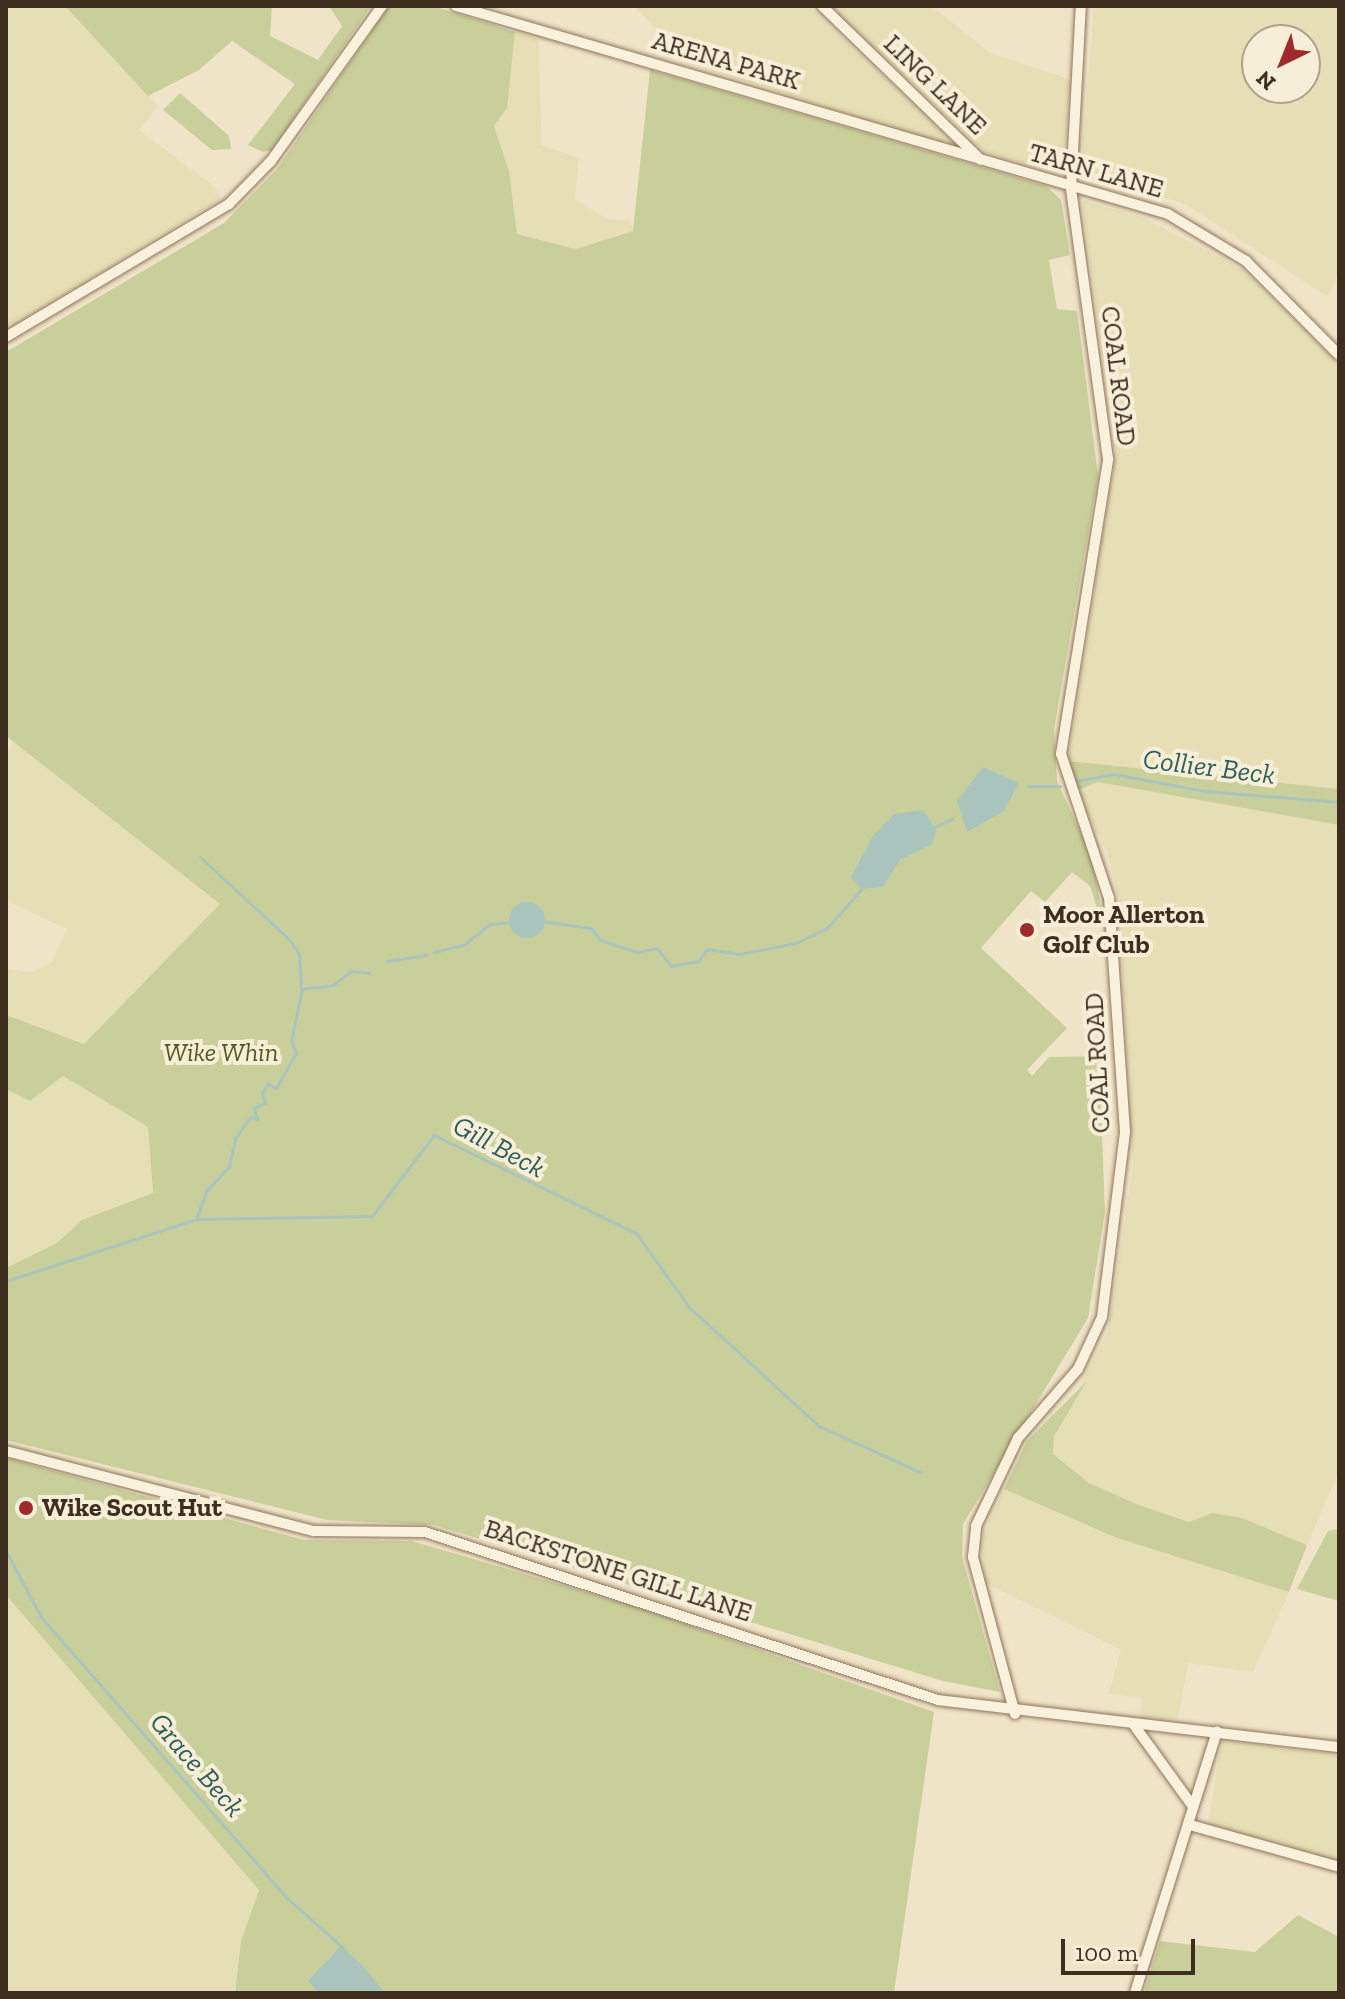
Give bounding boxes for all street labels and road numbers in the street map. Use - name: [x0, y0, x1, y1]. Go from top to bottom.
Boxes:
- street label: ARENA PARK: [648, 25, 804, 97]
- street label: LING LANE: [877, 28, 993, 142]
- street label: TARN LANE: [1025, 137, 1167, 205]
- street label: COAL ROAD: [1094, 304, 1142, 448]
- street label: COAL ROAD: [1079, 992, 1117, 1134]
- street label: BACKSTONE GILL LANE: [480, 1513, 756, 1629]

